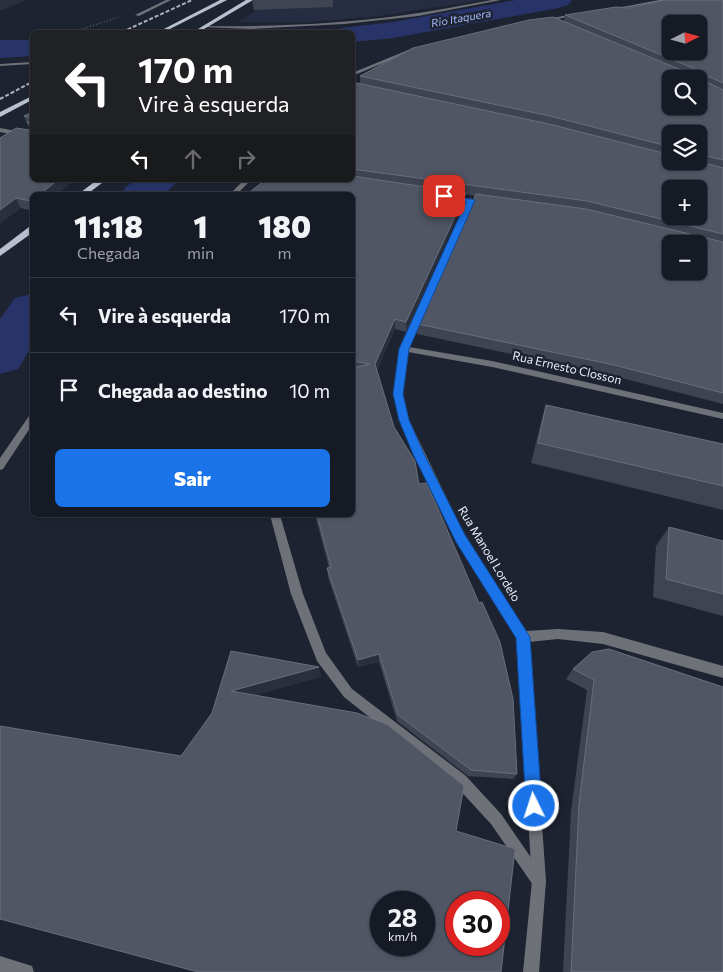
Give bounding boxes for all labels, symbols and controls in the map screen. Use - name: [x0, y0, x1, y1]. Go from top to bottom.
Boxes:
- water label: Rio Itaquera: [430, 6, 492, 29]
- north arrow: [662, 15, 708, 60]
- map controls: [662, 15, 707, 280]
- text: 170 m: [138, 47, 233, 90]
- icon: left: [55, 50, 120, 115]
- button: search: [662, 70, 707, 115]
- text: Vire à esquerda: [138, 90, 290, 117]
- button: layers: [662, 125, 707, 170]
- icon: left: [126, 145, 154, 173]
- icon: ahead: [179, 145, 207, 173]
- icon: right: [232, 145, 260, 173]
- pin: [423, 175, 465, 217]
- button: +: [662, 180, 707, 225]
- icon: arrive: [430, 182, 458, 210]
- text: 11:18: [74, 207, 143, 244]
- text: 1: [194, 207, 208, 244]
- text: 180: [258, 207, 311, 244]
- button: −: [662, 235, 707, 280]
- text: Chegada: [77, 243, 140, 262]
- text: min: [187, 243, 214, 262]
- text: m: [278, 243, 292, 262]
- icon: left: [55, 301, 83, 329]
- text: Vire à esquerda: [98, 304, 231, 327]
- text: 170 m: [279, 304, 330, 327]
- street label: Rua Ernesto Closson: [511, 348, 623, 386]
- icon: arrive: [55, 376, 83, 404]
- text: Chegada ao destino: [98, 379, 268, 402]
- text: 10 m: [289, 379, 330, 402]
- button: Sair: [55, 449, 330, 507]
- street label: Rua Manoel Lordelo: [456, 503, 524, 604]
- position arrow: [507, 779, 559, 831]
- speed limit sign: 30: [445, 891, 510, 956]
- text: 28: [388, 902, 417, 932]
- text: km/h: [388, 929, 417, 943]

